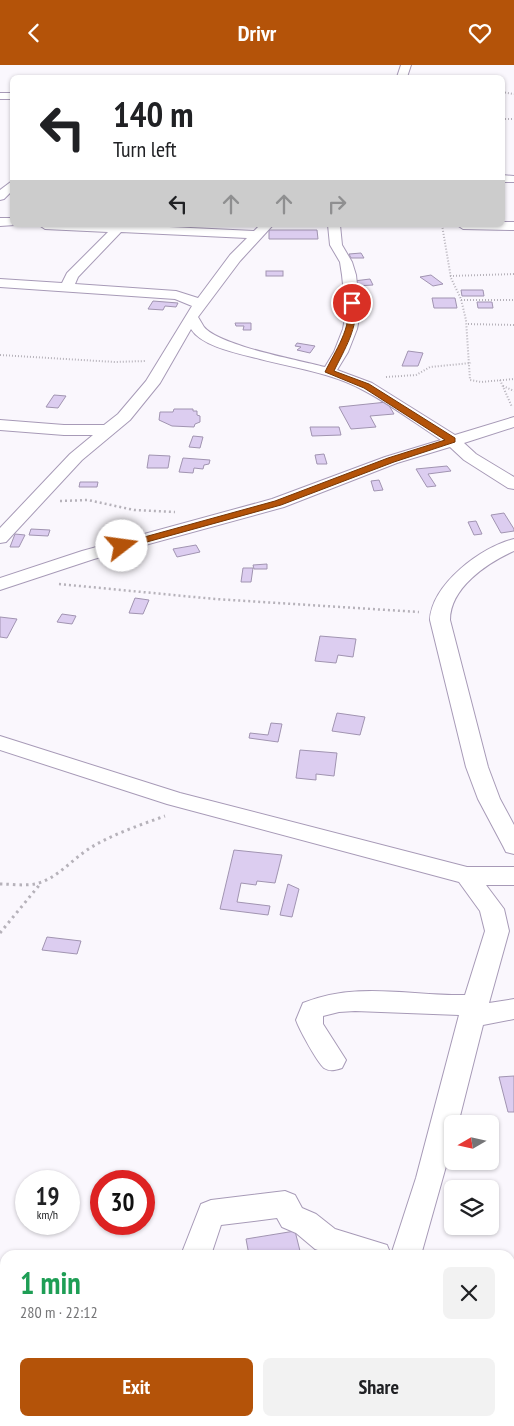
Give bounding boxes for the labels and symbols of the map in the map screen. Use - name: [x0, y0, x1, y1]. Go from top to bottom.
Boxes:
- pin: [331, 282, 373, 324]
- position arrow: [95, 519, 147, 571]
- north arrow: [444, 1115, 499, 1170]
- speed limit sign: 30: [90, 1170, 155, 1235]

